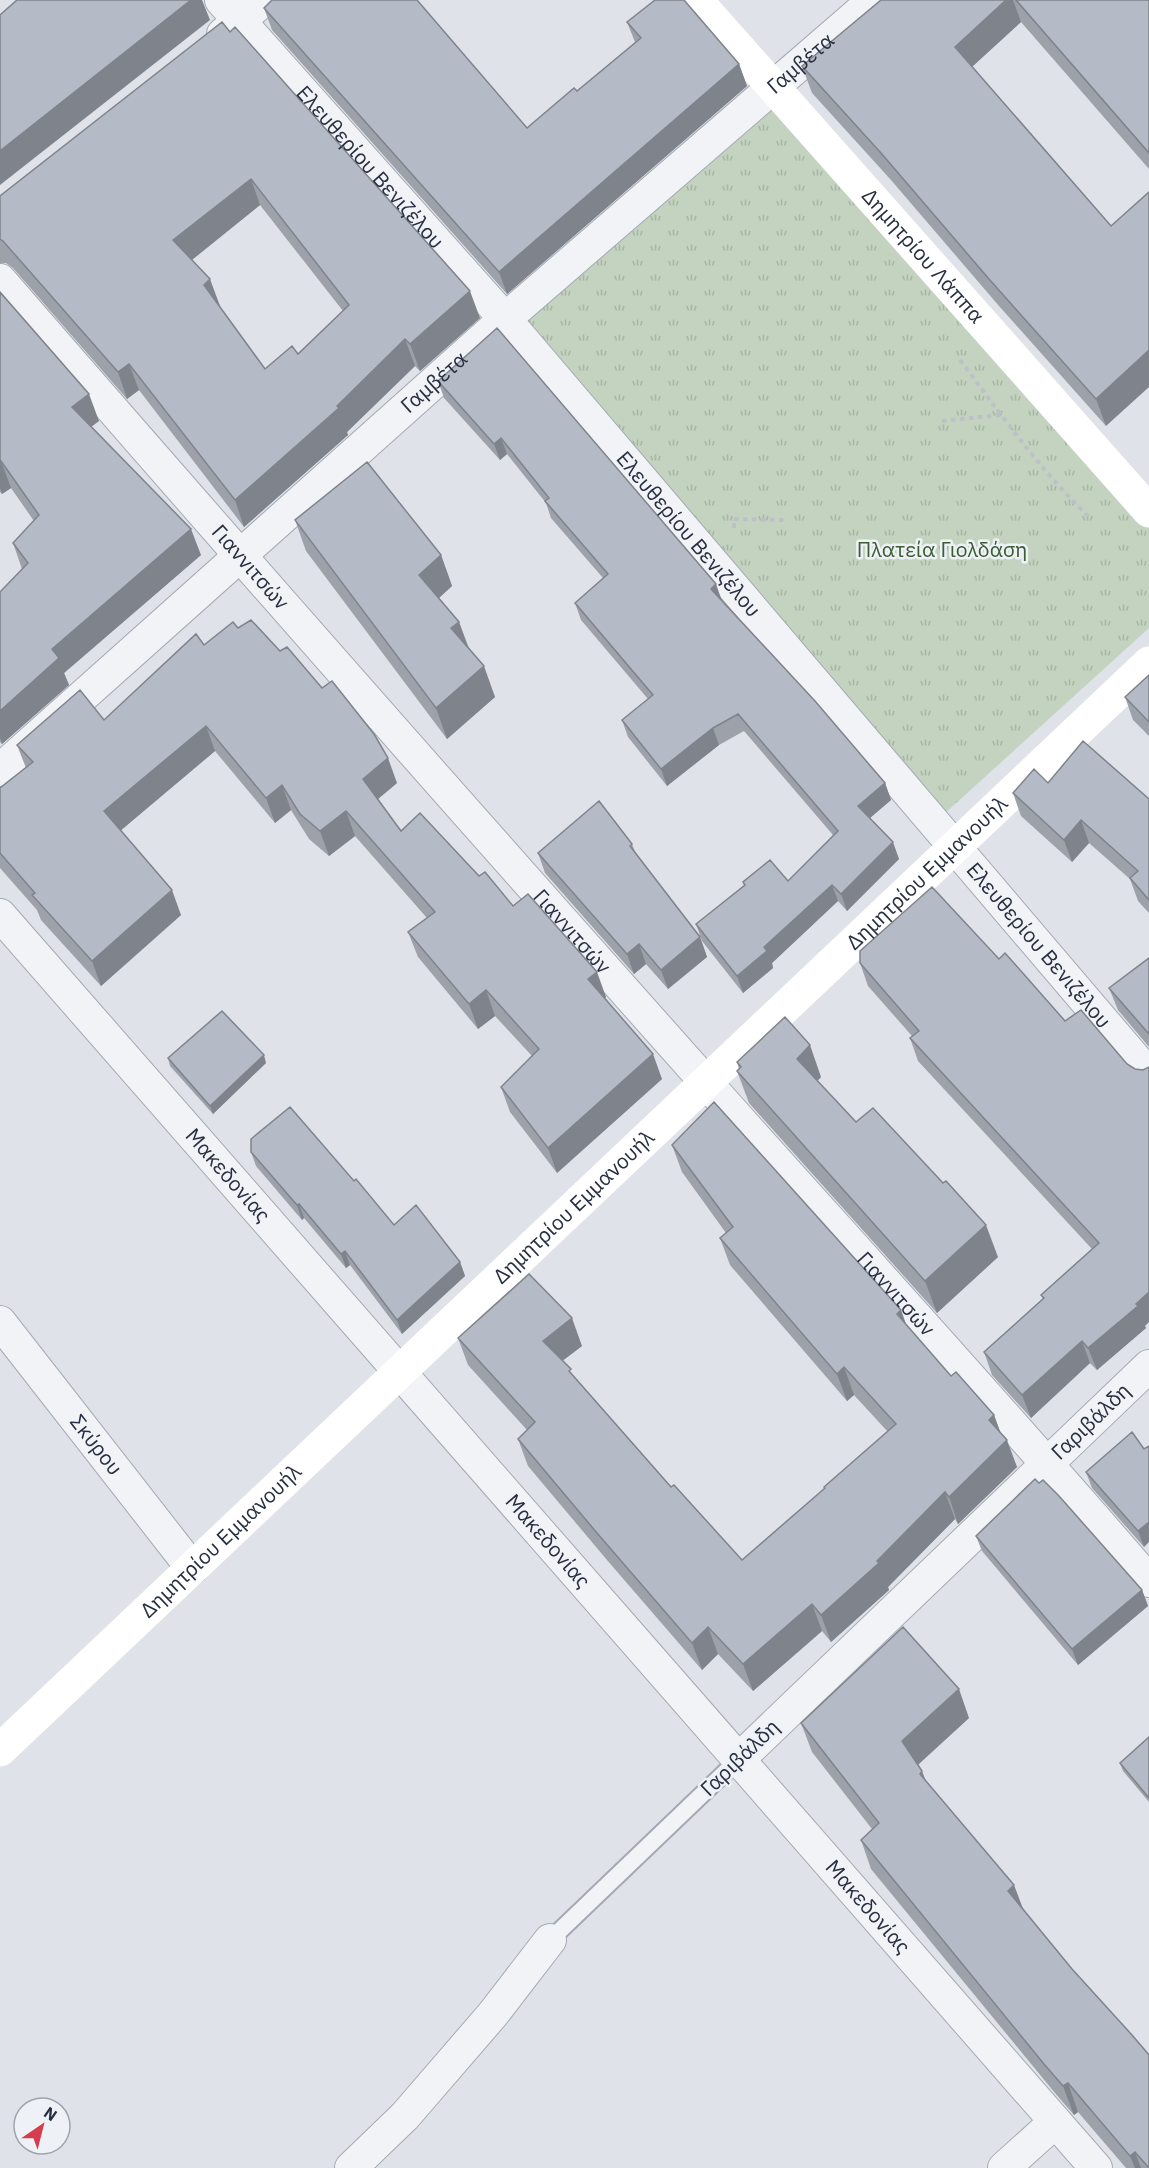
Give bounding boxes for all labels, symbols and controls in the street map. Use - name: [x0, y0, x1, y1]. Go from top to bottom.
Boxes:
- street label: Γαμβέτα: [760, 26, 840, 99]
- street label: Ελευθερίου Βενιζέλου: [291, 79, 451, 254]
- street label: Δημητρίου Λάππα: [856, 182, 991, 329]
- street label: Γαμβέτα: [394, 344, 473, 419]
- street label: Ελευθερίου Βενιζέλου: [611, 445, 768, 623]
- street label: Γιαννιτσών: [206, 518, 296, 615]
- park label: Πλατεία Γιολδάση: [857, 535, 1027, 563]
- street label: Δημητρίου Εμμανουήλ: [839, 789, 1013, 956]
- street label: Ελευθερίου Βενιζέλου: [961, 856, 1118, 1034]
- street label: Γιαννιτσών: [528, 883, 618, 979]
- street label: Μακεδονίας: [180, 1122, 277, 1228]
- street label: Δημητρίου Εμμανουήλ: [486, 1123, 660, 1290]
- street label: Γιαννιτσών: [851, 1245, 942, 1342]
- street label: Γαριβάλδη: [1045, 1376, 1136, 1465]
- street label: Σκύρου: [64, 1408, 129, 1481]
- street label: Δημητρίου Εμμανουήλ: [133, 1457, 307, 1624]
- street label: Μακεδονίας: [500, 1488, 597, 1594]
- street label: Γαριβάλδη: [694, 1713, 785, 1802]
- street label: Μακεδονίας: [820, 1853, 917, 1959]
- north arrow: [12, 2096, 72, 2156]
- text: N: [40, 2102, 61, 2125]

